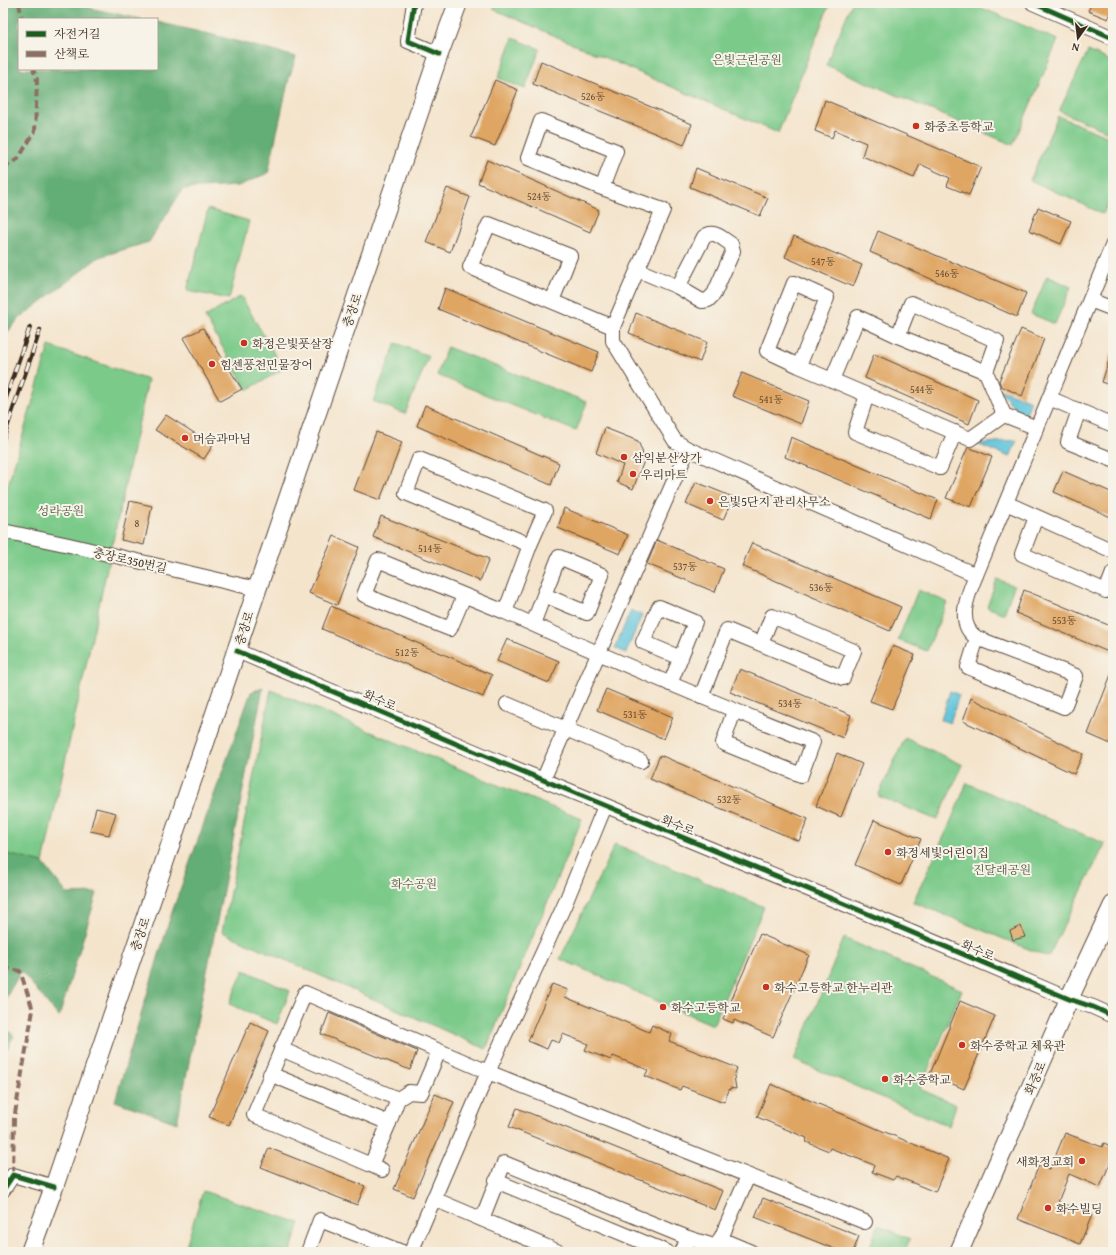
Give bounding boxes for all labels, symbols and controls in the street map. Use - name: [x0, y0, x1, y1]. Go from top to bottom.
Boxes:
- legend: [18, 18, 158, 70]
- north arrow: [1058, 18, 1098, 58]
- text: 자전거길: [54, 25, 100, 42]
- text: N: [1069, 39, 1081, 56]
- text: 산책로: [54, 45, 89, 62]
- park label: 은빛근린공원: [712, 51, 782, 68]
- house number: 526동: [581, 89, 605, 104]
- place label: 화중초등학교: [924, 118, 994, 135]
- marker: 화중초등학교: [911, 121, 921, 131]
- house number: 524동: [527, 189, 551, 204]
- house number: 547동: [811, 254, 835, 269]
- house number: 546동: [935, 266, 959, 281]
- street label: 충장로: [338, 290, 366, 329]
- place label: 화정은빛풋살장: [252, 335, 334, 352]
- marker: 화정은빛풋살장: [239, 338, 249, 348]
- place label: 힘센풍천민물장어: [220, 356, 313, 373]
- marker: 힘센풍천민물장어: [207, 359, 217, 369]
- house number: 544동: [910, 382, 934, 397]
- house number: 541동: [759, 392, 783, 407]
- place label: 머슴과마님: [193, 430, 251, 447]
- marker: 머슴과마님: [180, 433, 190, 443]
- place label: 삼익분산상가: [632, 449, 702, 466]
- marker: 삼익분산상가: [619, 452, 629, 462]
- place label: 우리마트: [641, 466, 688, 483]
- marker: 우리마트: [628, 469, 638, 479]
- place label: 은빛5단지 관리사무소: [718, 493, 831, 510]
- marker: 은빛5단지 관리사무소: [705, 496, 715, 506]
- park label: 성라공원: [38, 502, 84, 519]
- house number: 8: [135, 516, 140, 531]
- house number: 514동: [418, 541, 442, 556]
- street label: 충장로350번길: [91, 543, 169, 577]
- house number: 537동: [673, 559, 697, 574]
- house number: 536동: [809, 580, 833, 595]
- street label: 충장로: [231, 608, 258, 647]
- house number: 553동: [1052, 613, 1076, 628]
- house number: 512동: [395, 645, 419, 660]
- street label: 화수로: [361, 685, 400, 715]
- house number: 534동: [778, 696, 802, 711]
- house number: 531동: [623, 707, 647, 722]
- house number: 532동: [717, 792, 741, 807]
- street label: 화수로: [659, 811, 698, 840]
- place label: 화정세빛어린이집: [896, 844, 989, 861]
- marker: 화정세빛어린이집: [883, 847, 893, 857]
- park label: 진달래공원: [973, 861, 1031, 878]
- park label: 화수공원: [391, 875, 437, 892]
- street label: 충장로: [126, 914, 154, 953]
- street label: 화수로: [959, 935, 998, 965]
- place label: 화수고등학교 한누리관: [774, 979, 893, 996]
- marker: 화수고등학교 한누리관: [761, 982, 771, 992]
- place label: 화수고등학교: [671, 999, 741, 1016]
- marker: 화수고등학교: [658, 1002, 668, 1012]
- place label: 화수중학교 체육관: [970, 1037, 1066, 1054]
- marker: 화수중학교 체육관: [957, 1040, 967, 1050]
- street label: 화중로: [1020, 1058, 1050, 1097]
- place label: 화수중학교: [893, 1071, 951, 1088]
- marker: 화수중학교: [880, 1074, 890, 1084]
- place label: 새화정교회: [1016, 1153, 1074, 1170]
- marker: 새화정교회: [1077, 1156, 1087, 1166]
- place label: 화수빌딩: [1056, 1200, 1102, 1217]
- marker: 화수빌딩: [1043, 1203, 1053, 1213]

